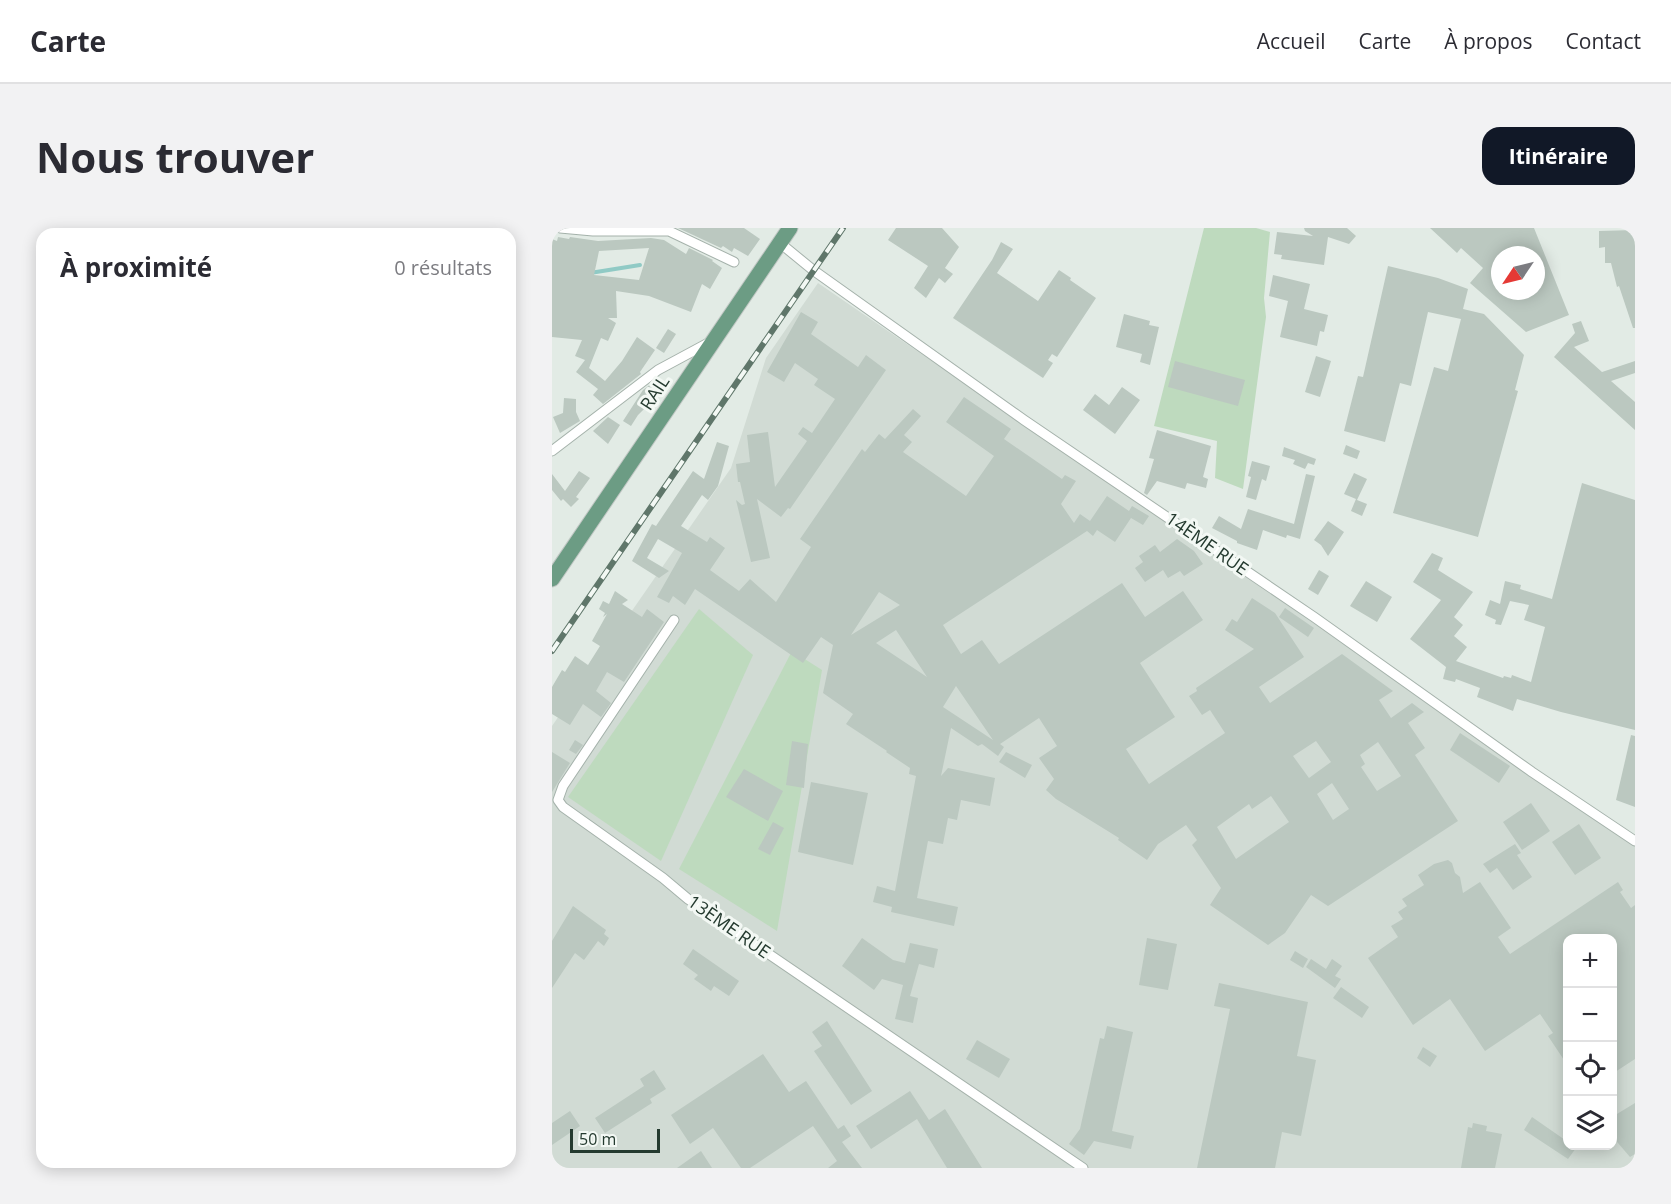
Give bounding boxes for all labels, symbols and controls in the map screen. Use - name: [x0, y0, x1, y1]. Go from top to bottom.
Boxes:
- text: Carte: [30, 22, 106, 60]
- text: Accueil: [1257, 27, 1325, 55]
- text: Carte: [1358, 27, 1411, 55]
- text: À propos: [1444, 27, 1533, 55]
- text: Contact: [1566, 27, 1641, 55]
- button: Itinéraire: [1482, 127, 1635, 185]
- text: Nous trouver: [36, 128, 314, 185]
- north arrow: [1491, 246, 1545, 300]
- text: À proximité: [60, 249, 212, 285]
- text: 0 résultats: [394, 254, 492, 281]
- street label: RAIL: [634, 370, 674, 414]
- street label: 14ÈME RUE: [1161, 506, 1254, 580]
- street label: 13ÈME RUE: [683, 889, 776, 963]
- map controls: [1563, 934, 1617, 1150]
- button: +: [1563, 934, 1617, 988]
- button: −: [1563, 988, 1617, 1042]
- button: locate: [1563, 1042, 1617, 1096]
- button: layers: [1563, 1096, 1617, 1150]
- scale bar: [570, 1126, 660, 1154]
- text: 50 m: [579, 1128, 616, 1150]

